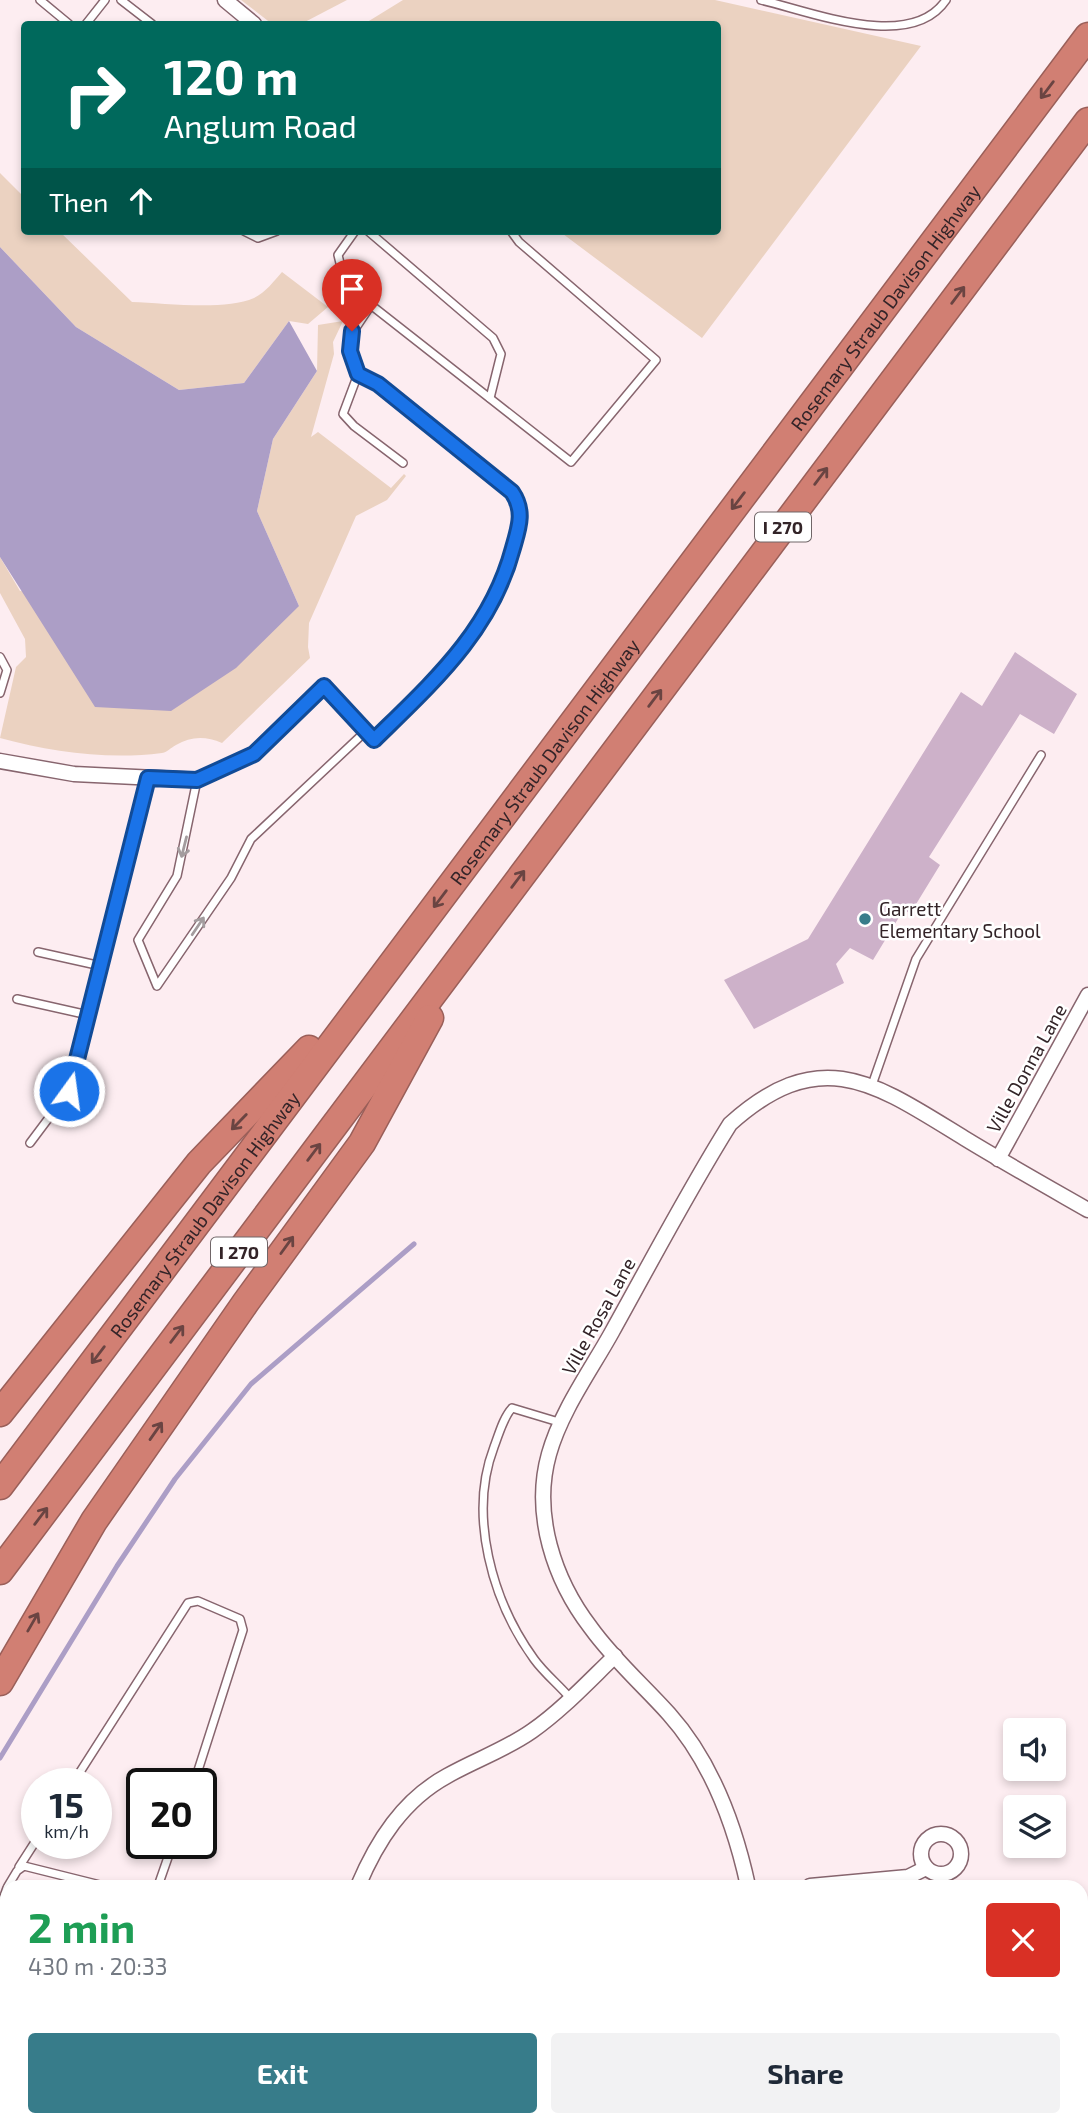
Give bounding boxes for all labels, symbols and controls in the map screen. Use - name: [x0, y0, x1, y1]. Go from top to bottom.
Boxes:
- text: 120 m: [164, 46, 298, 105]
- icon: right: [49, 49, 140, 140]
- one-way arrow: [1040, 80, 1054, 99]
- text: Anglum Road: [164, 106, 357, 144]
- street label: Rosemary Straub Davison Highway: [785, 180, 984, 434]
- icon: ahead: [122, 182, 160, 220]
- text: Then: [49, 186, 108, 217]
- pin: [322, 259, 382, 331]
- icon: arrive: [333, 270, 371, 308]
- one-way arrow: [950, 286, 965, 304]
- one-way arrow: [813, 467, 828, 486]
- one-way arrow: [731, 492, 746, 510]
- road number: I 270: [755, 512, 811, 542]
- street label: Rosemary Straub Davison Highway: [444, 634, 643, 889]
- one-way arrow: [647, 688, 662, 707]
- one-way arrow: [177, 835, 190, 858]
- one-way arrow: [510, 870, 525, 889]
- one-way arrow: [432, 889, 447, 907]
- place label: Garrett Elementary School: [879, 897, 1041, 942]
- marker: Garrett Elementary School: [857, 911, 873, 927]
- one-way arrow: [191, 917, 205, 936]
- street label: Ville Donna Lane: [981, 1000, 1071, 1136]
- position arrow: [32, 1054, 106, 1128]
- street label: Rosemary Straub Davison Highway: [104, 1087, 304, 1342]
- one-way arrow: [230, 1113, 247, 1130]
- one-way arrow: [307, 1143, 321, 1162]
- one-way arrow: [280, 1236, 295, 1255]
- road number: I 270: [211, 1238, 267, 1266]
- street label: Ville Rosa Lane: [556, 1253, 640, 1379]
- one-way arrow: [170, 1325, 185, 1344]
- one-way arrow: [91, 1345, 105, 1364]
- one-way arrow: [149, 1422, 163, 1441]
- one-way arrow: [34, 1507, 48, 1526]
- one-way arrow: [26, 1613, 40, 1633]
- map controls: [1003, 1718, 1066, 1858]
- button: sound: [1003, 1718, 1066, 1781]
- speed limit sign: 20: [126, 1768, 217, 1859]
- text: 15: [49, 1783, 84, 1825]
- button: layers: [1003, 1795, 1066, 1858]
- text: km/h: [44, 1820, 89, 1842]
- text: 2 min: [28, 1901, 135, 1951]
- button: close: [986, 1903, 1060, 1977]
- text: 430 m · 20:33: [28, 1952, 168, 1980]
- button: Exit: [28, 2033, 537, 2113]
- button: Share: [551, 2033, 1060, 2113]

